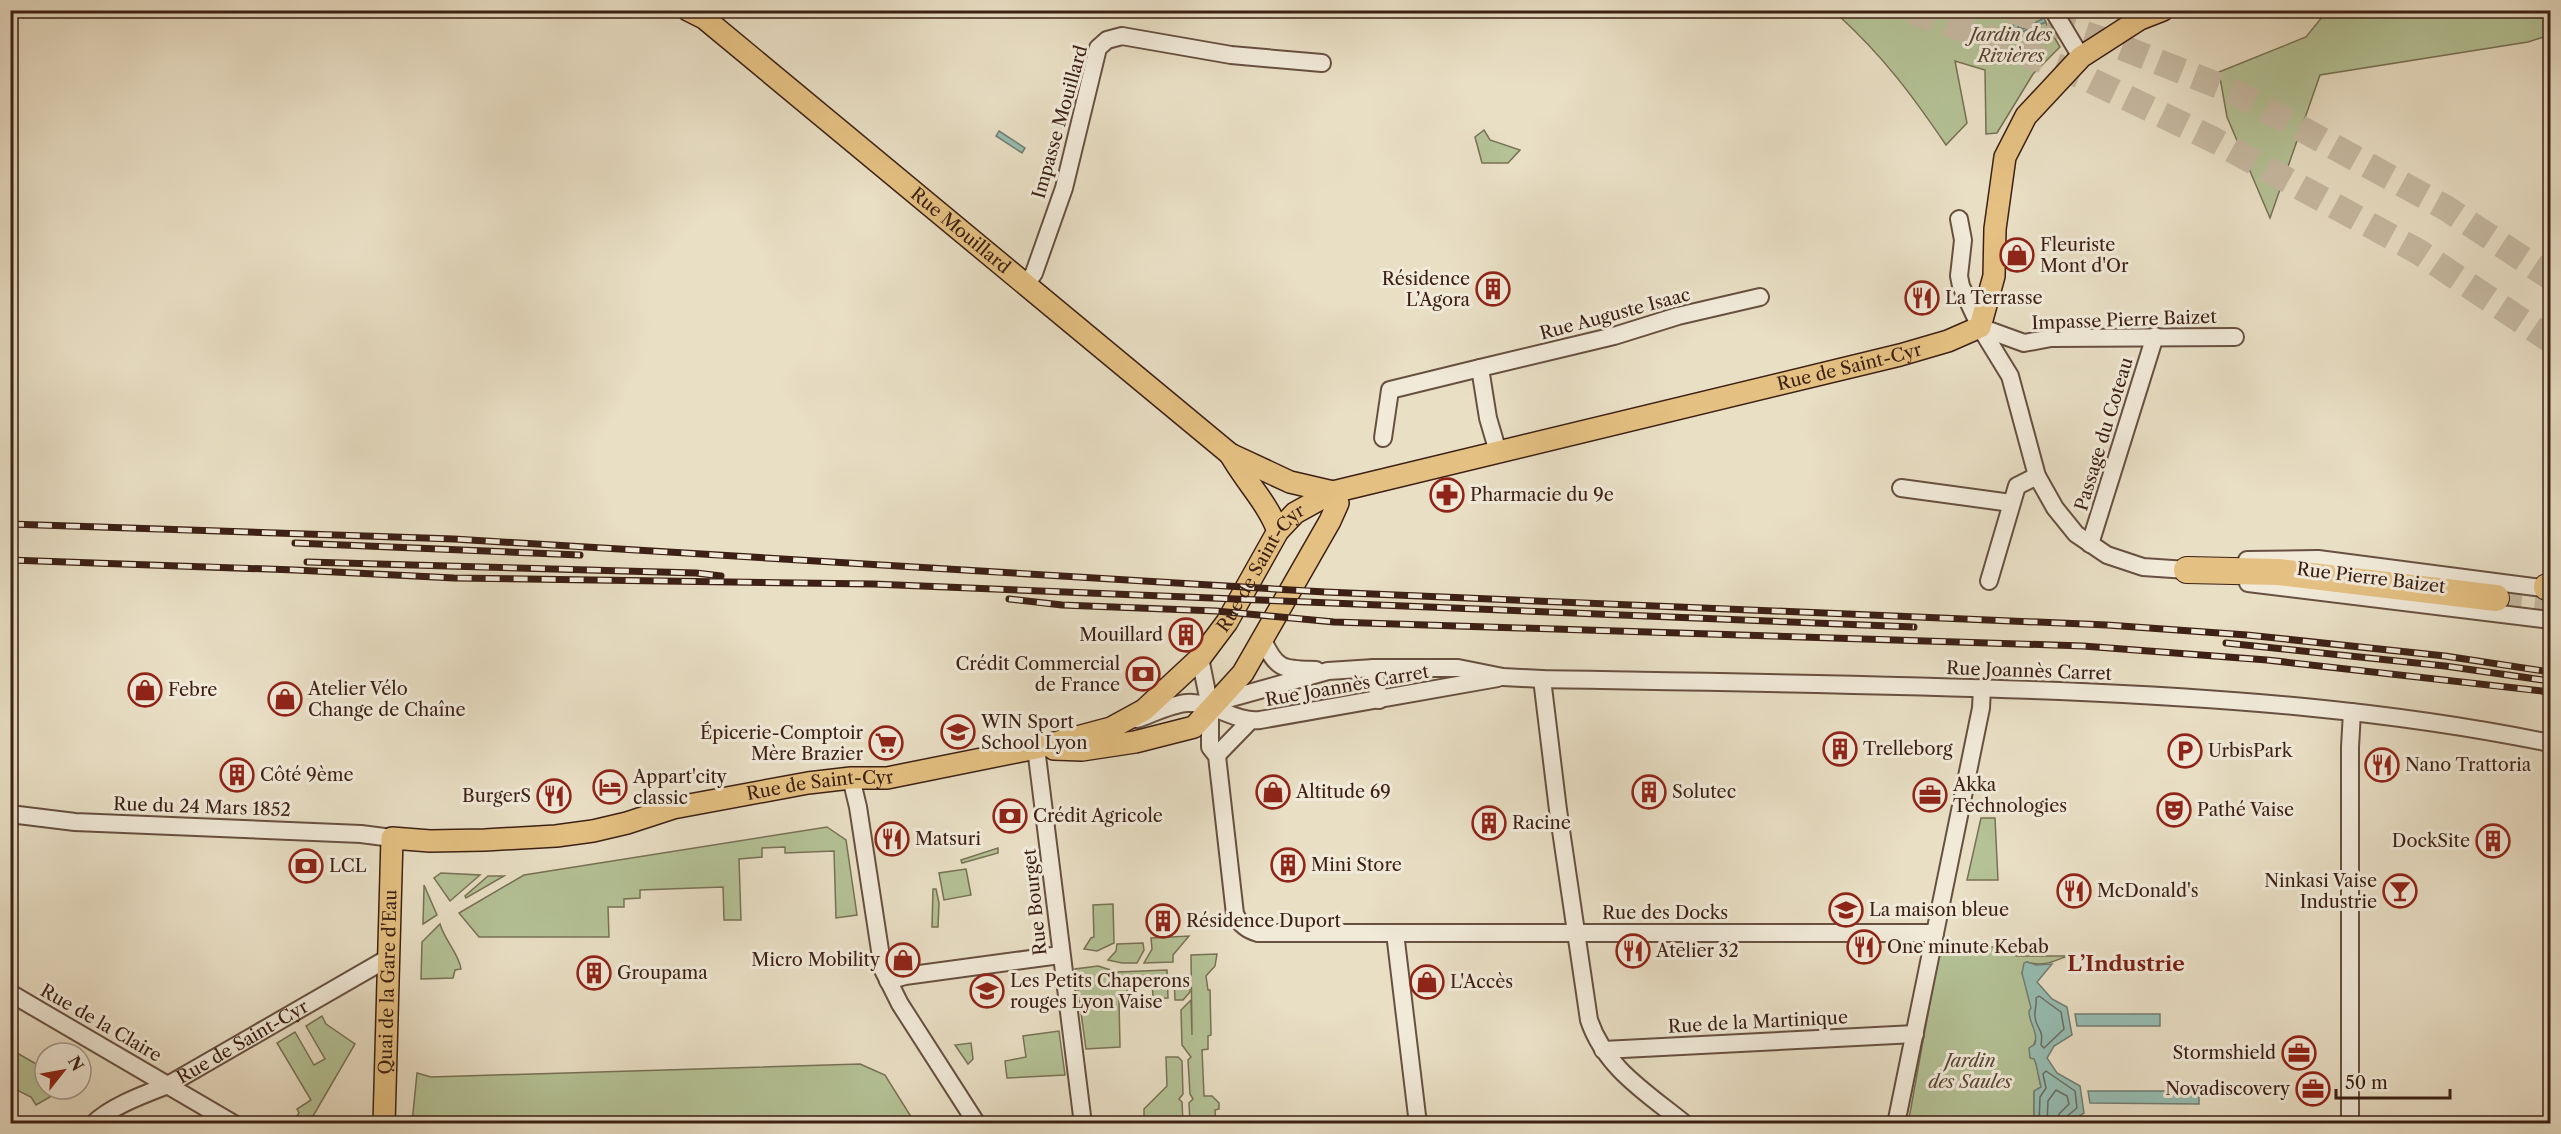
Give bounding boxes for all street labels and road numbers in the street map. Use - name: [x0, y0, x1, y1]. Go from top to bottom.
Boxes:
- street label: Impasse Mouillard: [1028, 43, 1092, 201]
- street label: Rue Mouillard: [906, 183, 1015, 278]
- street label: Rue Auguste Isaac: [1537, 283, 1693, 345]
- street label: Impasse Pierre Baizet: [2031, 306, 2218, 334]
- street label: Rue de Saint-Cyr: [1775, 338, 1925, 395]
- street label: Passage du Coteau: [2070, 355, 2138, 513]
- street label: Rue de Saint-Cyr: [1212, 499, 1308, 637]
- street label: Rue Pierre Baizet: [2295, 558, 2447, 598]
- street label: Rue Joannès Carret: [1946, 657, 2113, 685]
- street label: Rue Joannès Carret: [1263, 661, 1431, 711]
- street label: Rue de Saint-Cyr: [745, 766, 896, 805]
- street label: Rue du 24 Mars 1852: [113, 793, 291, 821]
- street label: Rue Bourget: [1018, 847, 1052, 956]
- street label: Quai de la Gare d'Eau: [374, 889, 402, 1075]
- street label: Rue des Docks: [1602, 902, 1728, 924]
- street label: Rue de la Claire: [37, 979, 165, 1067]
- street label: Rue de Saint-Cyr: [173, 995, 312, 1089]
- street label: Rue de la Martinique: [1667, 1006, 1849, 1038]

